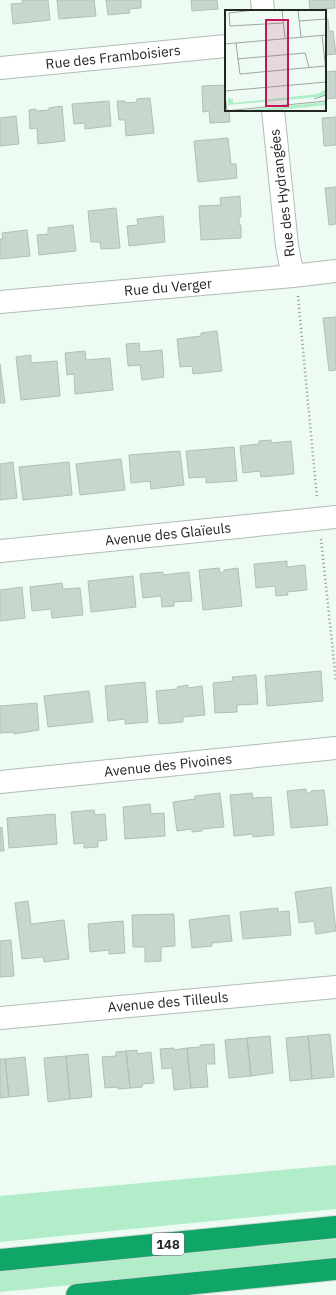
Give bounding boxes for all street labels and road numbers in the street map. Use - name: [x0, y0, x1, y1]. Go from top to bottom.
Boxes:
- street label: Rue des Framboisiers: [45, 41, 182, 73]
- street label: Rue des Hydrangées: [265, 128, 299, 258]
- street label: Rue du Verger: [123, 274, 213, 300]
- street label: Avenue des Glaïeuls: [104, 518, 232, 550]
- street label: Avenue des Pivoines: [103, 749, 233, 781]
- street label: Avenue des Tilleuls: [107, 988, 229, 1016]
- road number: 148: [152, 1233, 184, 1255]

